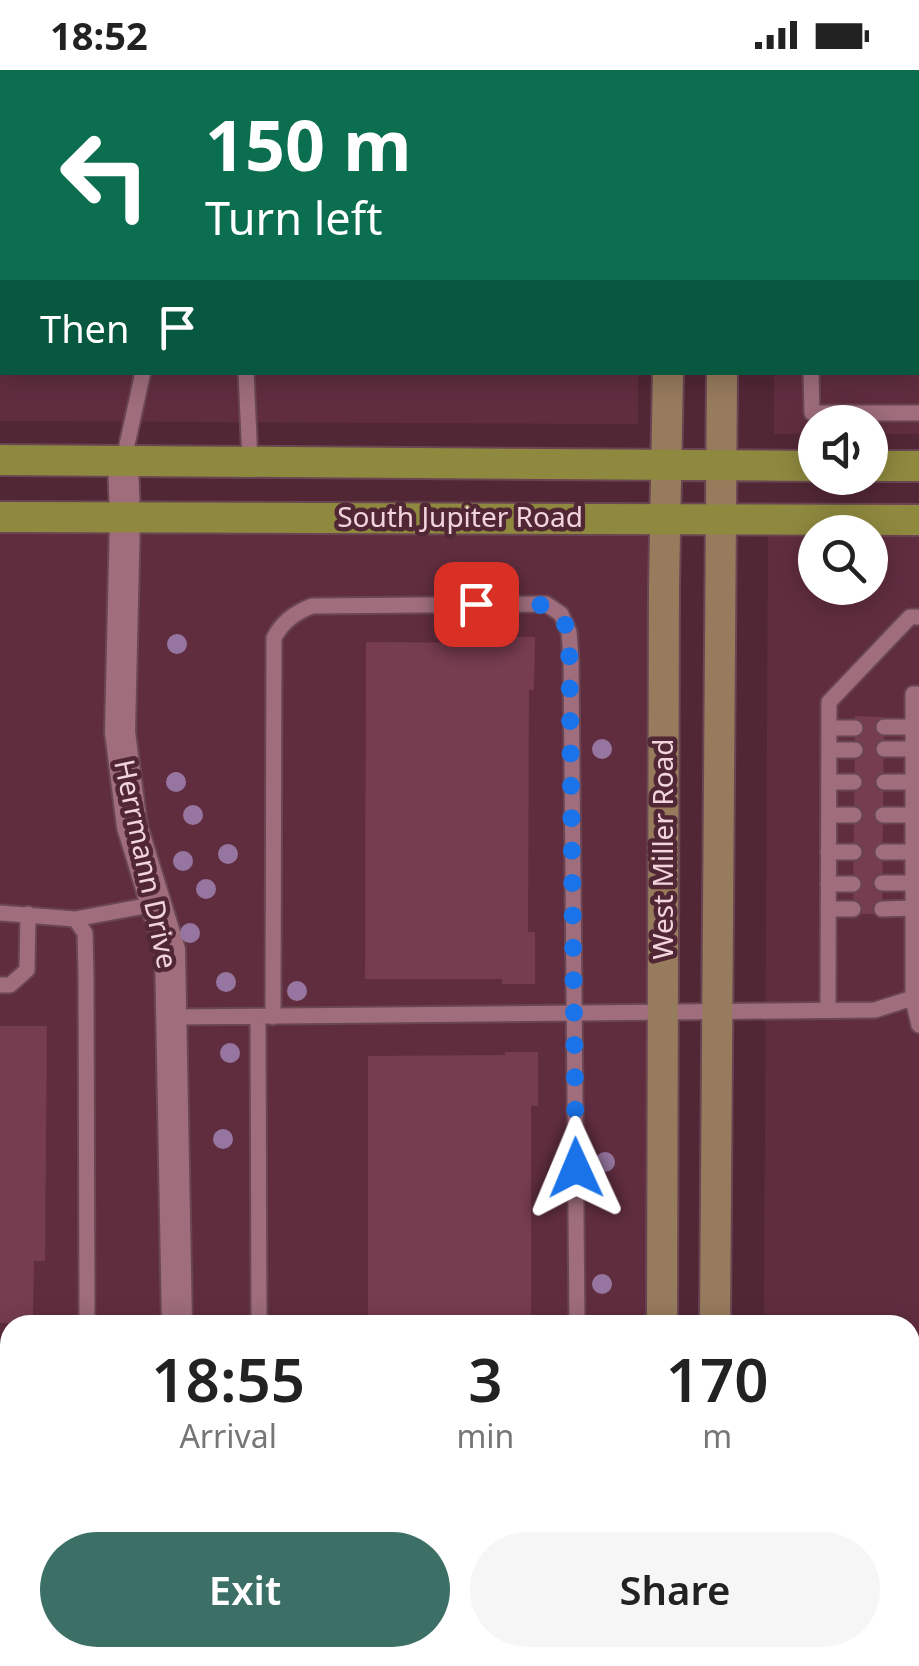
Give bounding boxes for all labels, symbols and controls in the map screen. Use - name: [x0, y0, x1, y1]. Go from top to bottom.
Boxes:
- text: 18:52: [50, 9, 148, 61]
- text: 150 m: [205, 96, 412, 192]
- icon: left: [40, 110, 170, 240]
- text: Turn left: [205, 187, 382, 248]
- icon: arrive: [150, 300, 205, 355]
- text: Then: [40, 302, 130, 354]
- map controls: [798, 405, 888, 605]
- button: sound: [798, 405, 888, 495]
- street label: South Jupiter Road: [337, 497, 583, 535]
- button: search: [798, 515, 888, 605]
- pin: [434, 562, 519, 647]
- icon: arrive: [449, 577, 504, 632]
- street label: West Miller Road: [643, 738, 681, 960]
- street label: Herrmann Drive: [106, 756, 188, 972]
- position arrow: [524, 1116, 628, 1220]
- text: 18:55: [151, 1338, 305, 1420]
- text: 3: [468, 1338, 503, 1420]
- text: 170: [666, 1338, 769, 1420]
- text: Arrival: [179, 1414, 277, 1457]
- text: min: [456, 1414, 514, 1457]
- text: m: [702, 1414, 732, 1457]
- button: Exit: [40, 1532, 450, 1647]
- button: Share: [470, 1532, 880, 1647]

